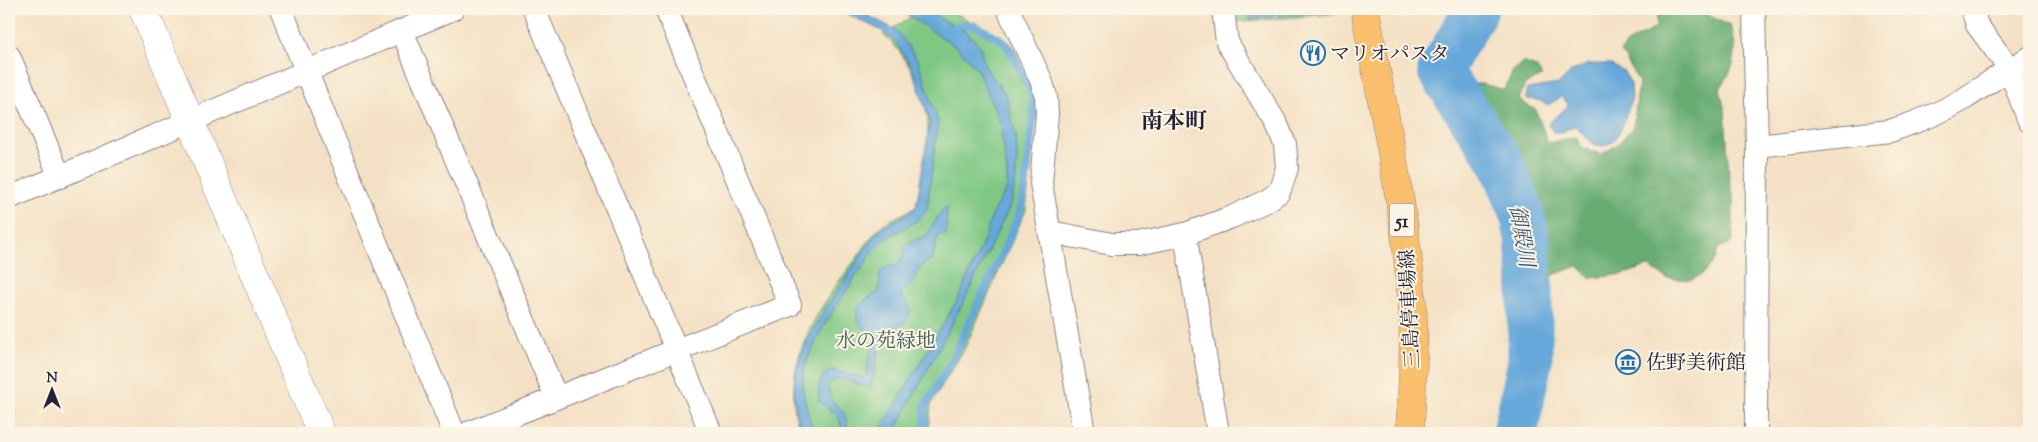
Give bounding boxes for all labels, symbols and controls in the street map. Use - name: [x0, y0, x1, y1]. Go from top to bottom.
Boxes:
- restaurant icon: マリオパスタ: [1300, 40, 1326, 66]
- place label: マリオパスタ: [1330, 41, 1449, 70]
- district label: 南本町: [1141, 107, 1207, 139]
- water label: 御殿川: [1500, 203, 1541, 272]
- road number: 51: [1390, 204, 1414, 236]
- street label: 三島停車場線: [1394, 248, 1429, 370]
- park label: 水の苑緑地: [836, 328, 936, 357]
- museum icon: 佐野美術館: [1615, 349, 1641, 375]
- place label: 佐野美術館: [1646, 350, 1746, 379]
- north arrow: [28, 364, 78, 414]
- text: N: [46, 369, 58, 389]

